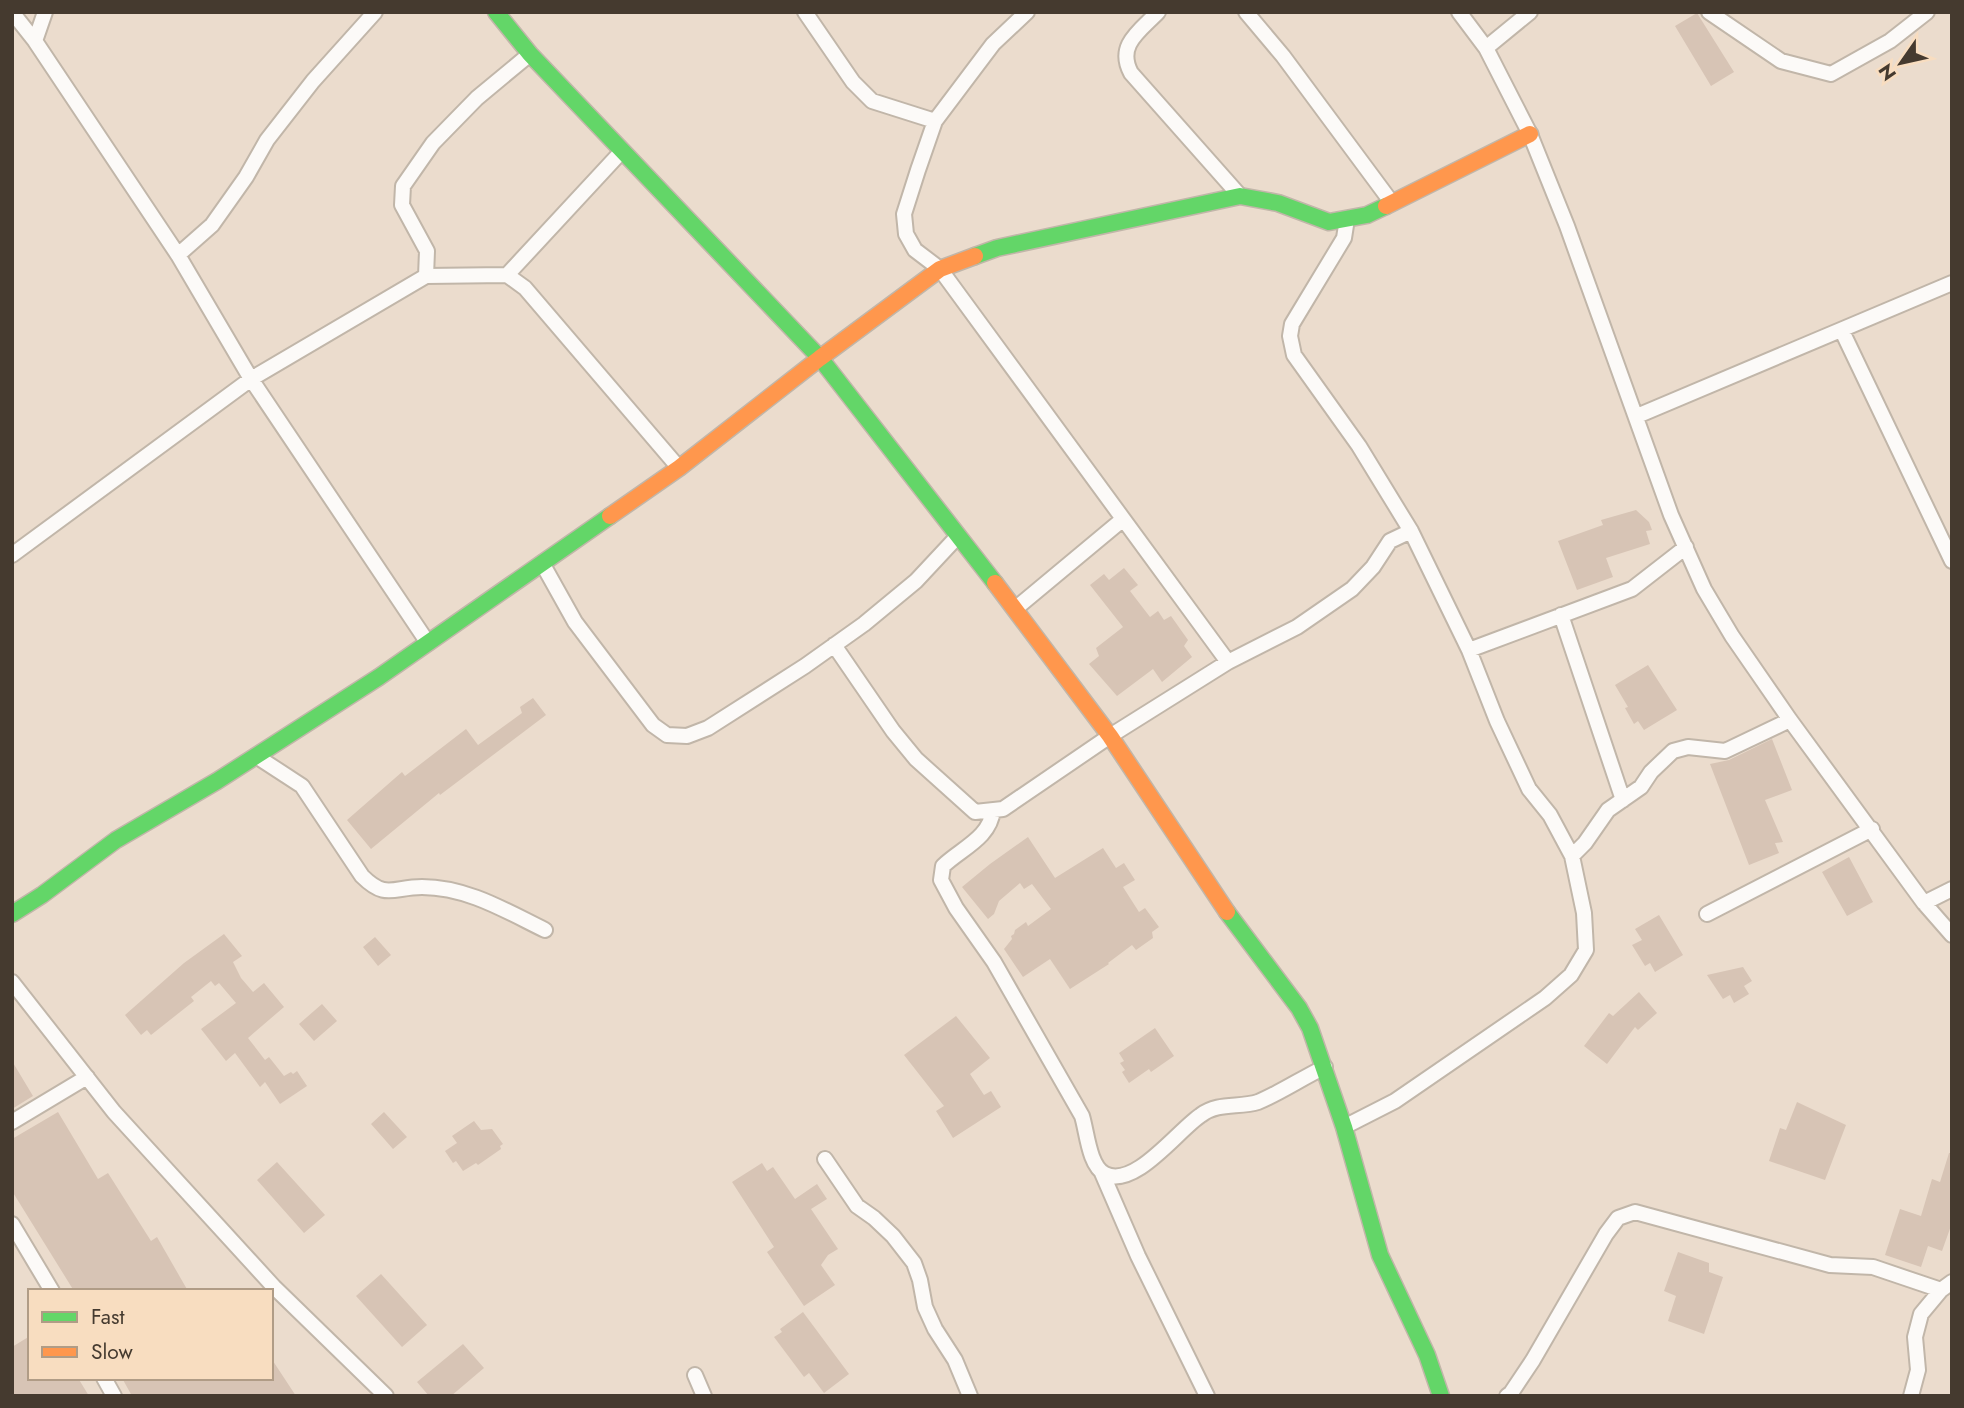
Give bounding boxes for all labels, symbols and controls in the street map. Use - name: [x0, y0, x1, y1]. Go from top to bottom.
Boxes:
- north arrow: [1866, 28, 1936, 98]
- text: N: [1872, 58, 1903, 86]
- legend: [28, 1289, 273, 1380]
- text: Fast: [91, 1302, 124, 1332]
- text: Slow: [91, 1337, 133, 1367]

